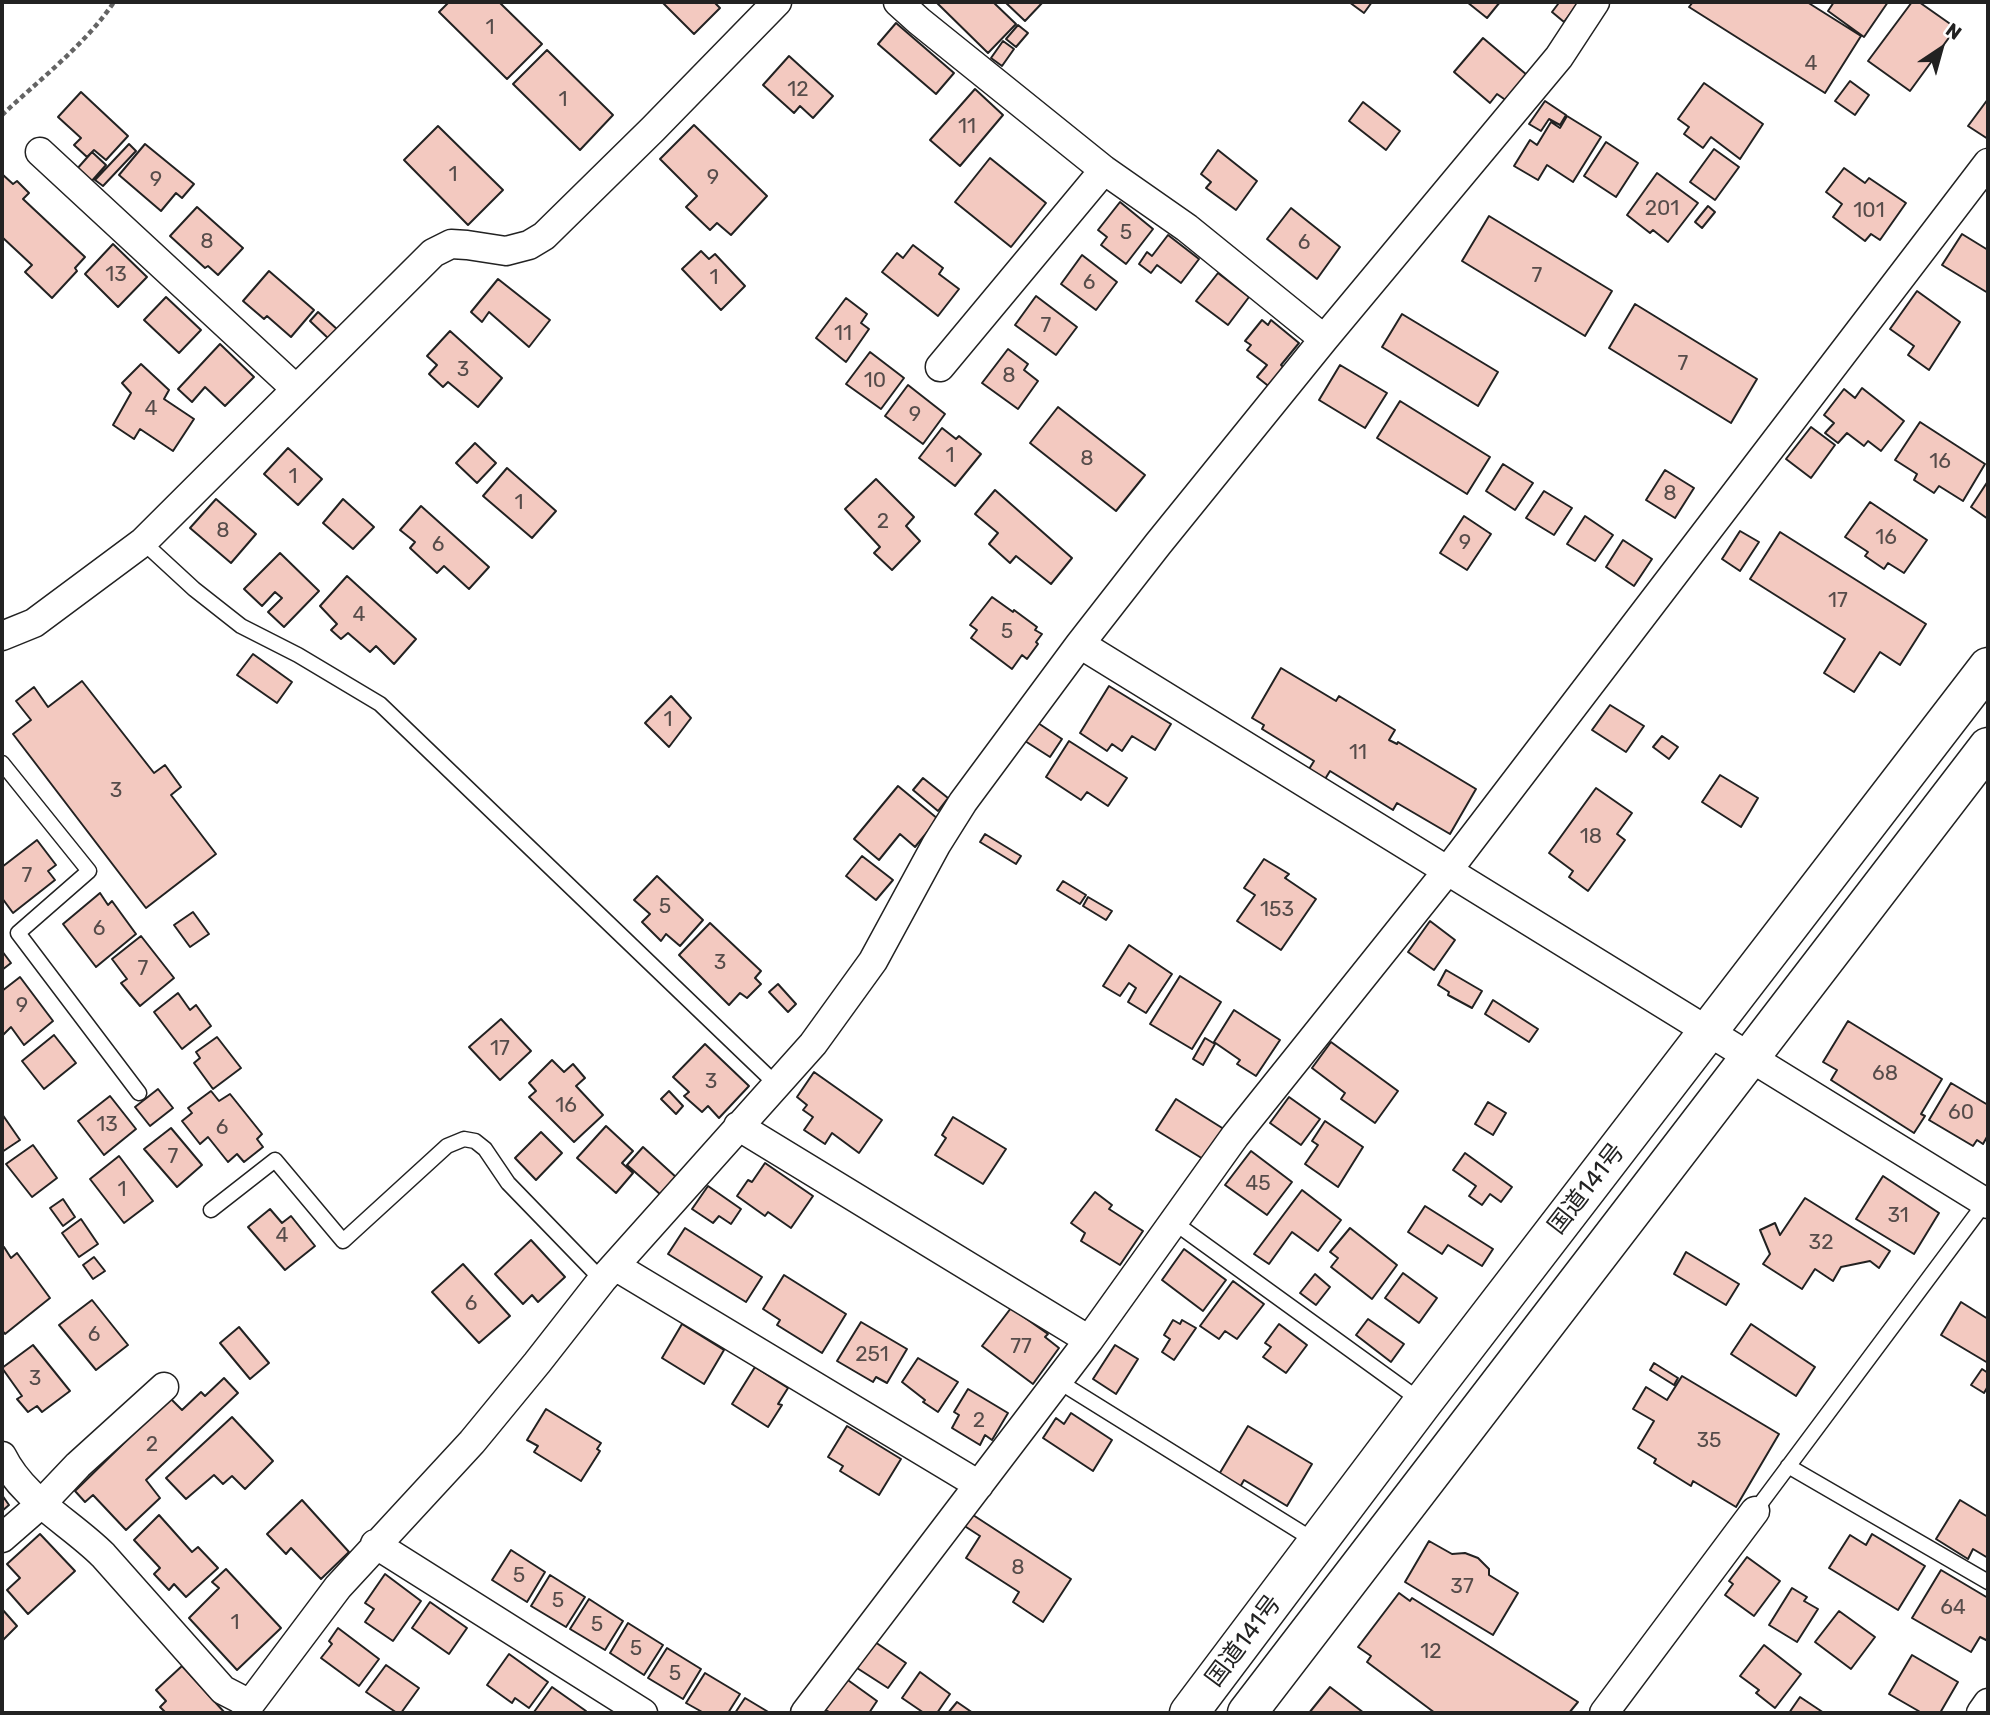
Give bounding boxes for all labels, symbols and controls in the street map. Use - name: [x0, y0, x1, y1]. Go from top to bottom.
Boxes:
- north arrow: [1906, 14, 1976, 84]
- house number: 1: [486, 15, 494, 41]
- text: N: [1941, 18, 1966, 45]
- house number: 4: [1804, 51, 1818, 77]
- house number: 12: [787, 77, 809, 103]
- house number: 1: [559, 87, 567, 113]
- house number: 11: [958, 114, 976, 140]
- house number: 1: [449, 162, 457, 188]
- house number: 9: [707, 165, 719, 191]
- house number: 9: [150, 167, 162, 193]
- house number: 201: [1645, 196, 1679, 222]
- house number: 101: [1853, 198, 1885, 224]
- house number: 5: [1120, 220, 1132, 246]
- house number: 8: [200, 229, 214, 255]
- house number: 6: [1298, 230, 1310, 256]
- house number: 13: [105, 262, 127, 288]
- house number: 7: [1532, 263, 1542, 289]
- house number: 1: [710, 265, 718, 291]
- house number: 6: [1083, 270, 1095, 296]
- house number: 7: [1041, 313, 1051, 339]
- house number: 11: [834, 321, 852, 347]
- house number: 7: [1678, 351, 1688, 377]
- house number: 3: [457, 357, 469, 383]
- house number: 8: [1002, 363, 1016, 389]
- house number: 10: [864, 368, 886, 394]
- house number: 4: [144, 396, 158, 422]
- house number: 9: [909, 402, 921, 428]
- house number: 1: [946, 443, 954, 469]
- house number: 8: [1080, 446, 1094, 472]
- house number: 16: [1929, 449, 1951, 475]
- house number: 1: [289, 464, 297, 490]
- house number: 8: [1663, 481, 1677, 507]
- house number: 1: [515, 490, 523, 516]
- house number: 2: [877, 509, 889, 535]
- house number: 8: [216, 518, 230, 544]
- house number: 16: [1875, 525, 1897, 551]
- house number: 9: [1459, 530, 1471, 556]
- house number: 6: [432, 532, 444, 558]
- house number: 17: [1828, 588, 1848, 614]
- house number: 4: [352, 602, 366, 628]
- house number: 5: [1001, 619, 1013, 645]
- house number: 1: [664, 707, 672, 733]
- house number: 11: [1349, 740, 1367, 766]
- house number: 3: [110, 778, 122, 804]
- house number: 18: [1580, 824, 1602, 850]
- house number: 7: [22, 863, 32, 889]
- house number: 5: [659, 894, 671, 920]
- house number: 153: [1260, 897, 1294, 923]
- house number: 6: [93, 916, 105, 942]
- house number: 3: [714, 950, 726, 976]
- house number: 7: [138, 956, 148, 982]
- house number: 9: [16, 993, 28, 1019]
- house number: 17: [490, 1036, 510, 1062]
- house number: 68: [1872, 1061, 1898, 1087]
- house number: 3: [705, 1069, 717, 1095]
- house number: 16: [555, 1093, 577, 1119]
- house number: 60: [1948, 1100, 1974, 1126]
- house number: 13: [96, 1112, 118, 1138]
- house number: 6: [216, 1115, 228, 1141]
- street label: 国道141号: [1543, 1138, 1631, 1240]
- house number: 7: [168, 1144, 178, 1170]
- house number: 45: [1245, 1171, 1271, 1197]
- house number: 1: [118, 1177, 126, 1203]
- house number: 31: [1887, 1203, 1909, 1229]
- house number: 4: [275, 1223, 289, 1249]
- house number: 32: [1809, 1230, 1833, 1256]
- house number: 6: [465, 1291, 477, 1317]
- house number: 6: [88, 1322, 100, 1348]
- house number: 77: [1010, 1334, 1032, 1360]
- house number: 251: [855, 1342, 889, 1368]
- house number: 3: [29, 1366, 41, 1392]
- house number: 2: [973, 1408, 985, 1434]
- house number: 35: [1696, 1428, 1722, 1454]
- house number: 2: [146, 1432, 158, 1458]
- house number: 8: [1011, 1555, 1025, 1581]
- house number: 5: [513, 1563, 525, 1589]
- house number: 37: [1450, 1574, 1474, 1600]
- house number: 5: [552, 1588, 564, 1614]
- street label: 国道141号: [1200, 1590, 1288, 1692]
- house number: 64: [1940, 1595, 1966, 1621]
- house number: 1: [231, 1610, 239, 1636]
- house number: 5: [591, 1612, 603, 1638]
- house number: 5: [630, 1636, 642, 1662]
- house number: 12: [1420, 1639, 1442, 1665]
- house number: 5: [669, 1661, 681, 1687]

